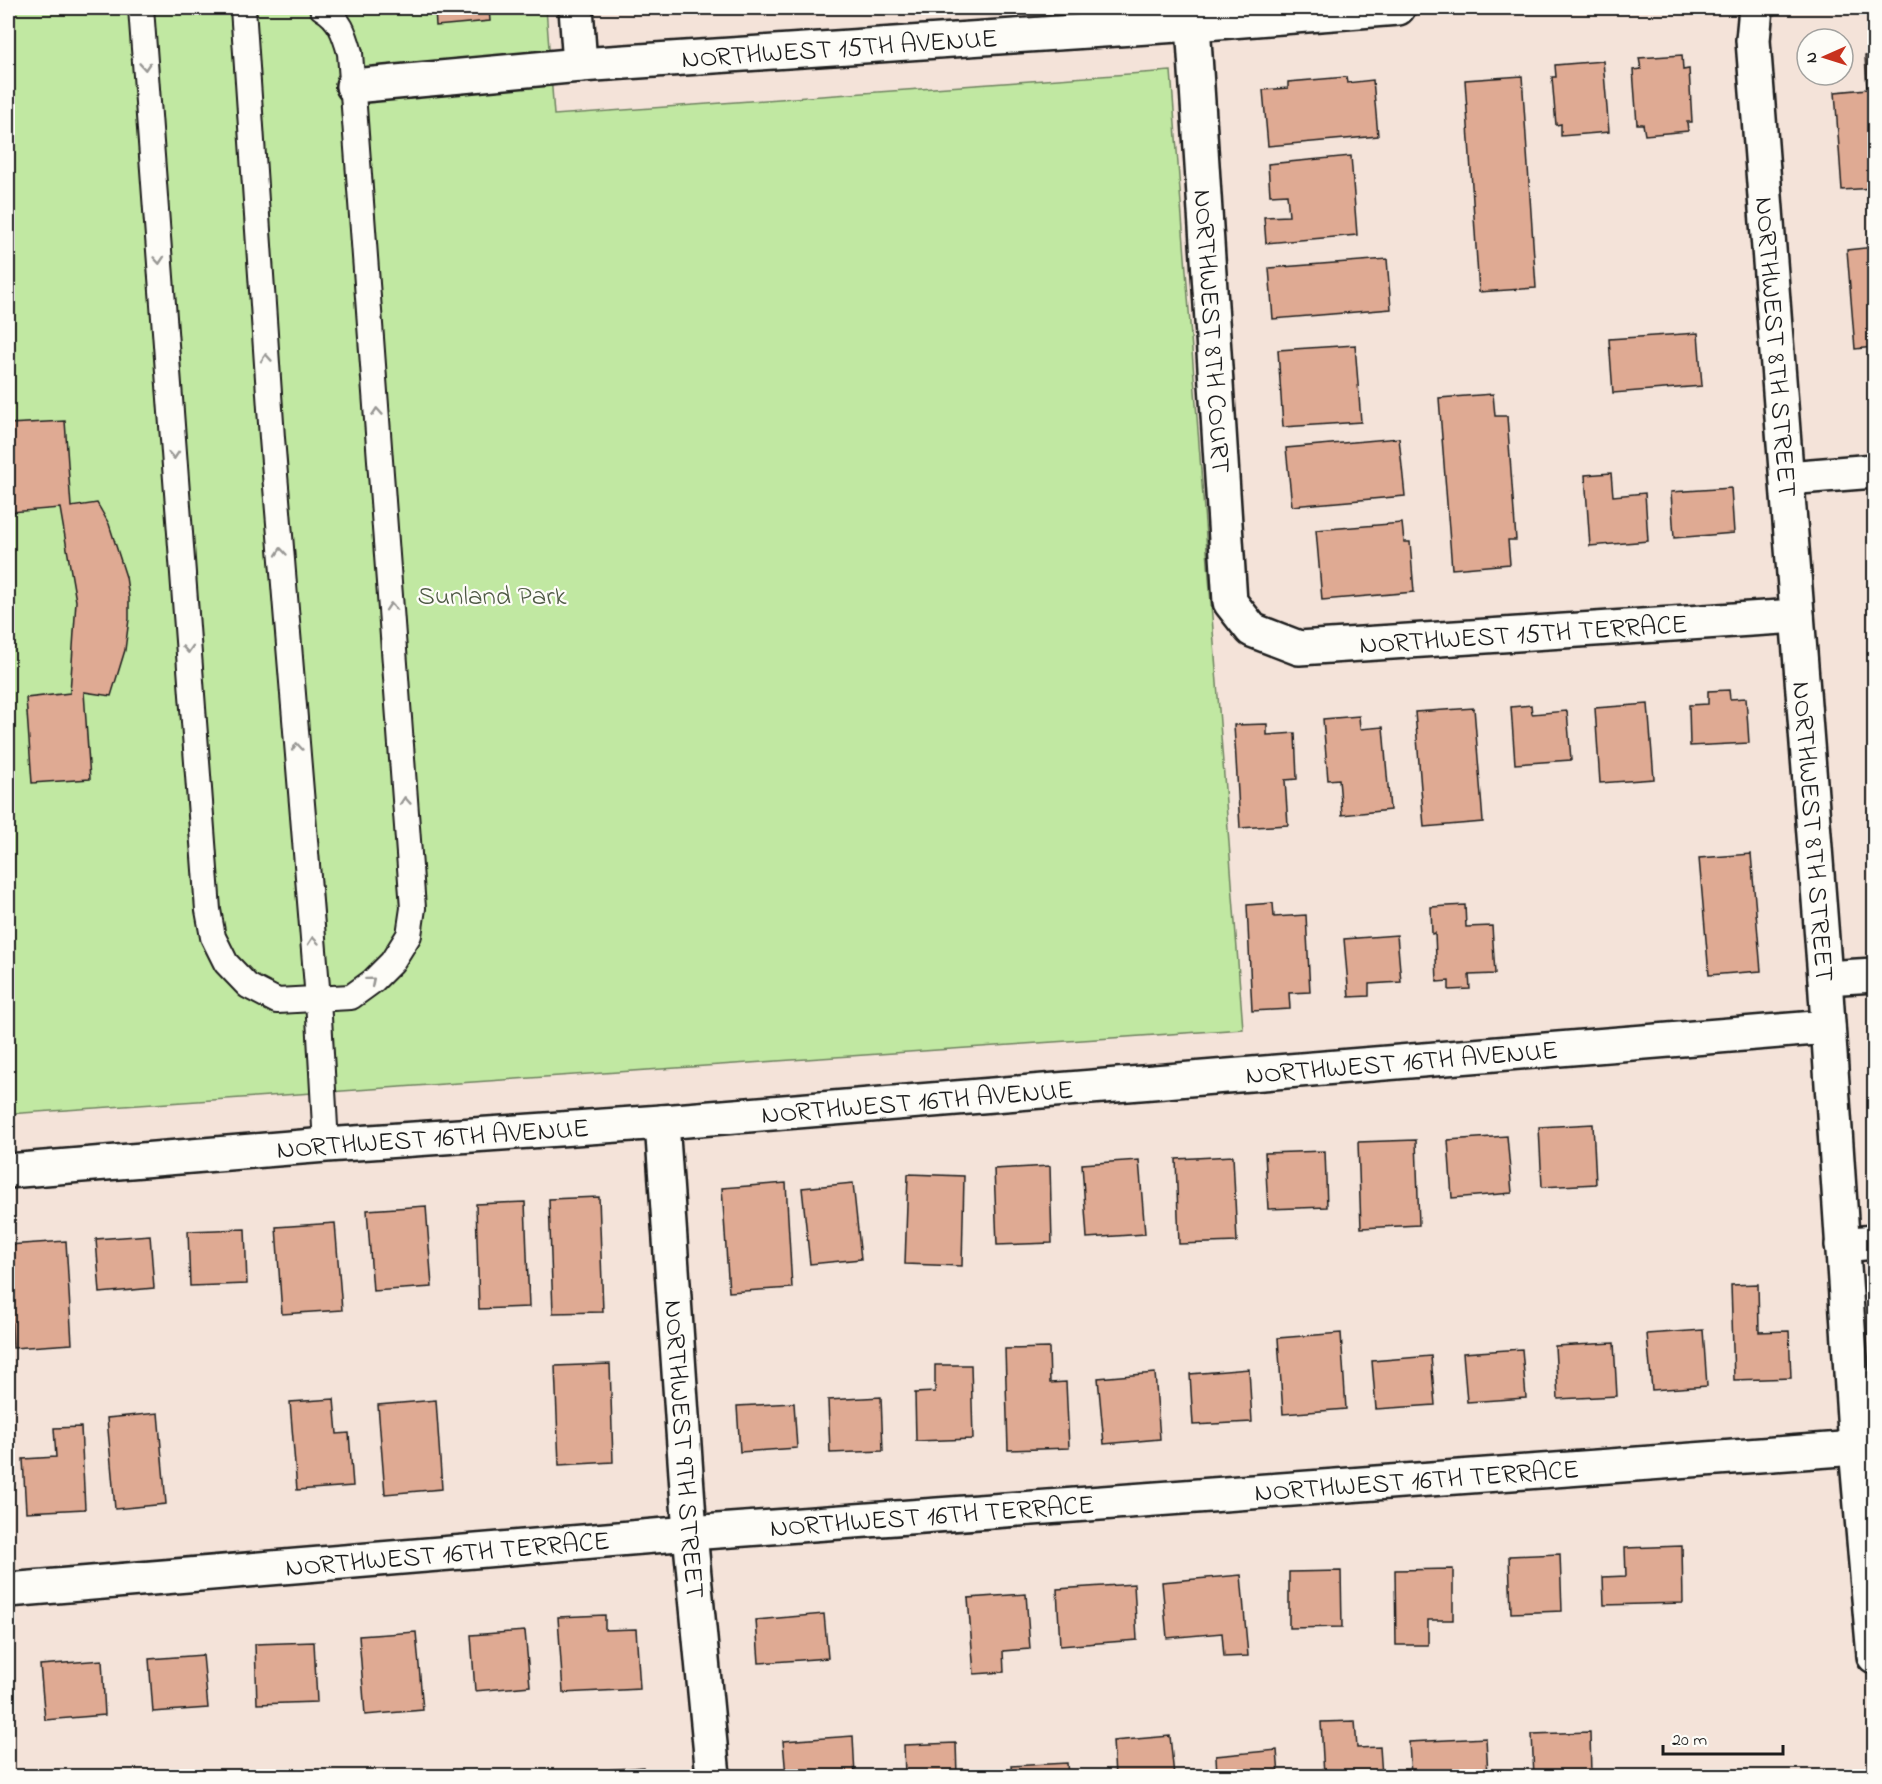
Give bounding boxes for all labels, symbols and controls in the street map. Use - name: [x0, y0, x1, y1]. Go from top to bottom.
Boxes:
- street label: NORTHWEST 15TH AVENUE: [680, 20, 999, 80]
- north arrow: [1795, 27, 1855, 87]
- text: N: [1800, 51, 1824, 64]
- one-way arrow: [138, 61, 151, 70]
- street label: NORTHWEST 8TH COURT: [1182, 188, 1239, 475]
- street label: NORTHWEST 8TH STREET: [1743, 195, 1805, 499]
- one-way arrow: [153, 256, 166, 265]
- one-way arrow: [260, 353, 273, 362]
- one-way arrow: [370, 408, 383, 417]
- one-way arrow: [167, 450, 180, 459]
- one-way arrow: [275, 548, 288, 557]
- park label: Sunland Park: [417, 578, 567, 617]
- one-way arrow: [384, 602, 397, 611]
- street label: NORTHWEST 15TH TERRACE: [1358, 606, 1689, 666]
- one-way arrow: [182, 645, 195, 654]
- street label: NORTHWEST 8TH STREET: [1780, 680, 1842, 983]
- one-way arrow: [291, 742, 304, 751]
- one-way arrow: [399, 797, 412, 806]
- one-way arrow: [307, 936, 320, 945]
- one-way arrow: [364, 978, 375, 989]
- street label: NORTHWEST 16TH AVENUE: [1244, 1032, 1560, 1096]
- street label: NORTHWEST 16TH AVENUE: [760, 1072, 1075, 1136]
- street label: NORTHWEST 16TH AVENUE: [275, 1110, 590, 1171]
- street label: NORTHWEST 9TH STREET: [652, 1299, 713, 1601]
- street label: NORTHWEST 16TH TERRACE: [1253, 1451, 1581, 1514]
- street label: NORTHWEST 16TH TERRACE: [769, 1487, 1096, 1549]
- street label: NORTHWEST 16TH TERRACE: [284, 1523, 611, 1589]
- scale bar: [1663, 1718, 1783, 1756]
- text: 20 m: [1672, 1728, 1707, 1754]

